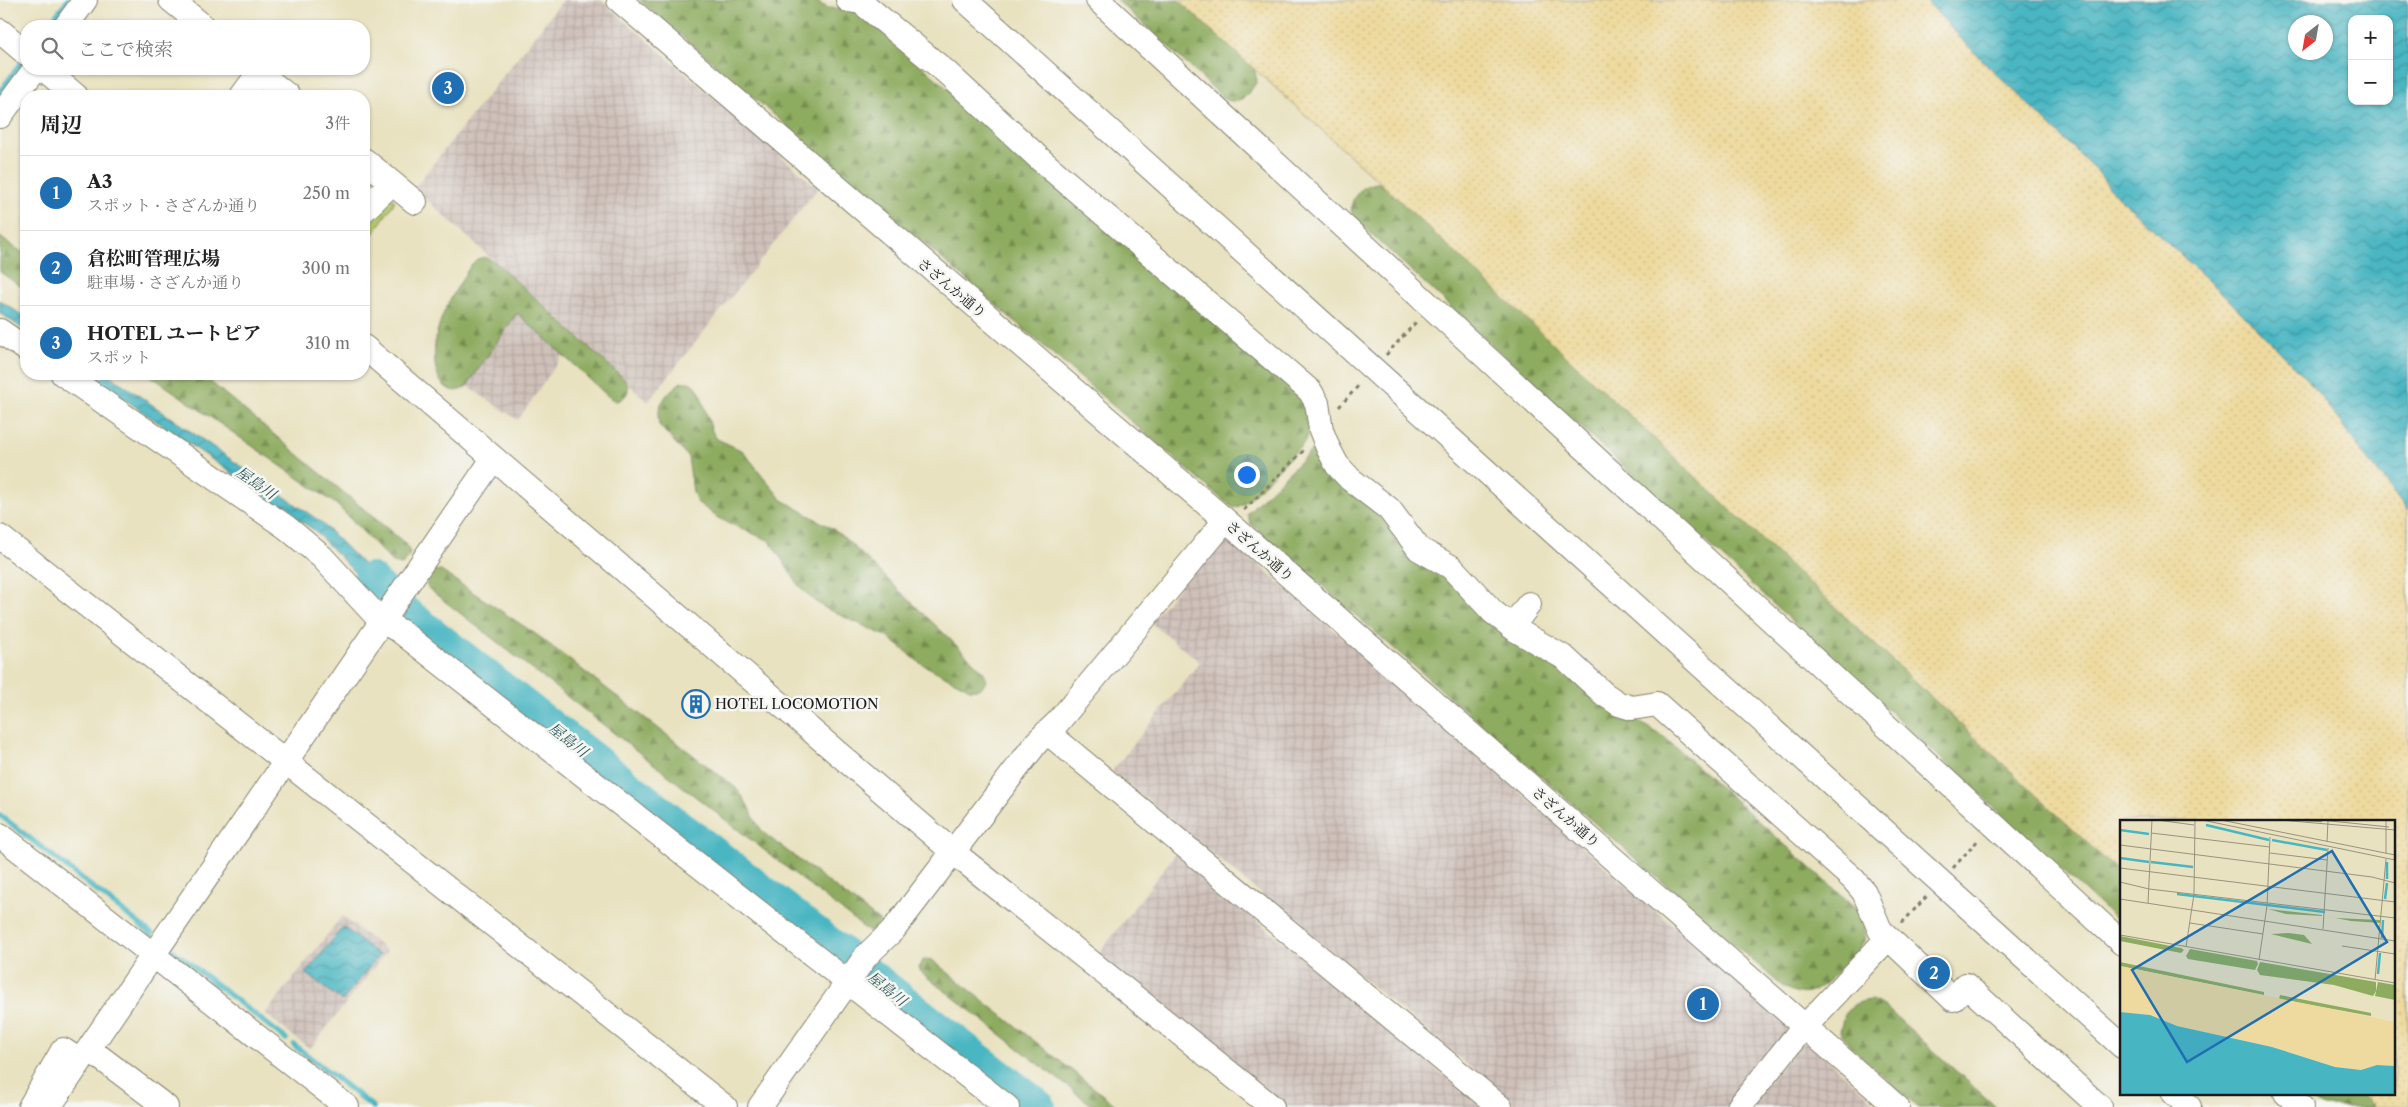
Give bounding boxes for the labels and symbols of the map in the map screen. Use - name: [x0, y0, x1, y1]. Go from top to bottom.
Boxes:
- north arrow: [2288, 15, 2333, 60]
- pin: 3: [432, 69, 464, 107]
- street label: さざんか通り: [914, 254, 990, 322]
- water label: 屋島川: [232, 462, 282, 504]
- your location: [1234, 462, 1260, 488]
- street label: さざんか通り: [1222, 517, 1298, 585]
- building icon: HOTEL LOCOMOTION: [681, 689, 711, 719]
- place label: HOTEL LOCOMOTION: [715, 695, 879, 713]
- water label: 屋島川: [545, 718, 593, 762]
- street label: さざんか通り: [1528, 783, 1604, 851]
- inset map: [2120, 820, 2396, 1094]
- pin: 2: [1918, 954, 1950, 992]
- water label: 屋島川: [864, 967, 912, 1011]
- pin: 1: [1687, 985, 1719, 1023]

